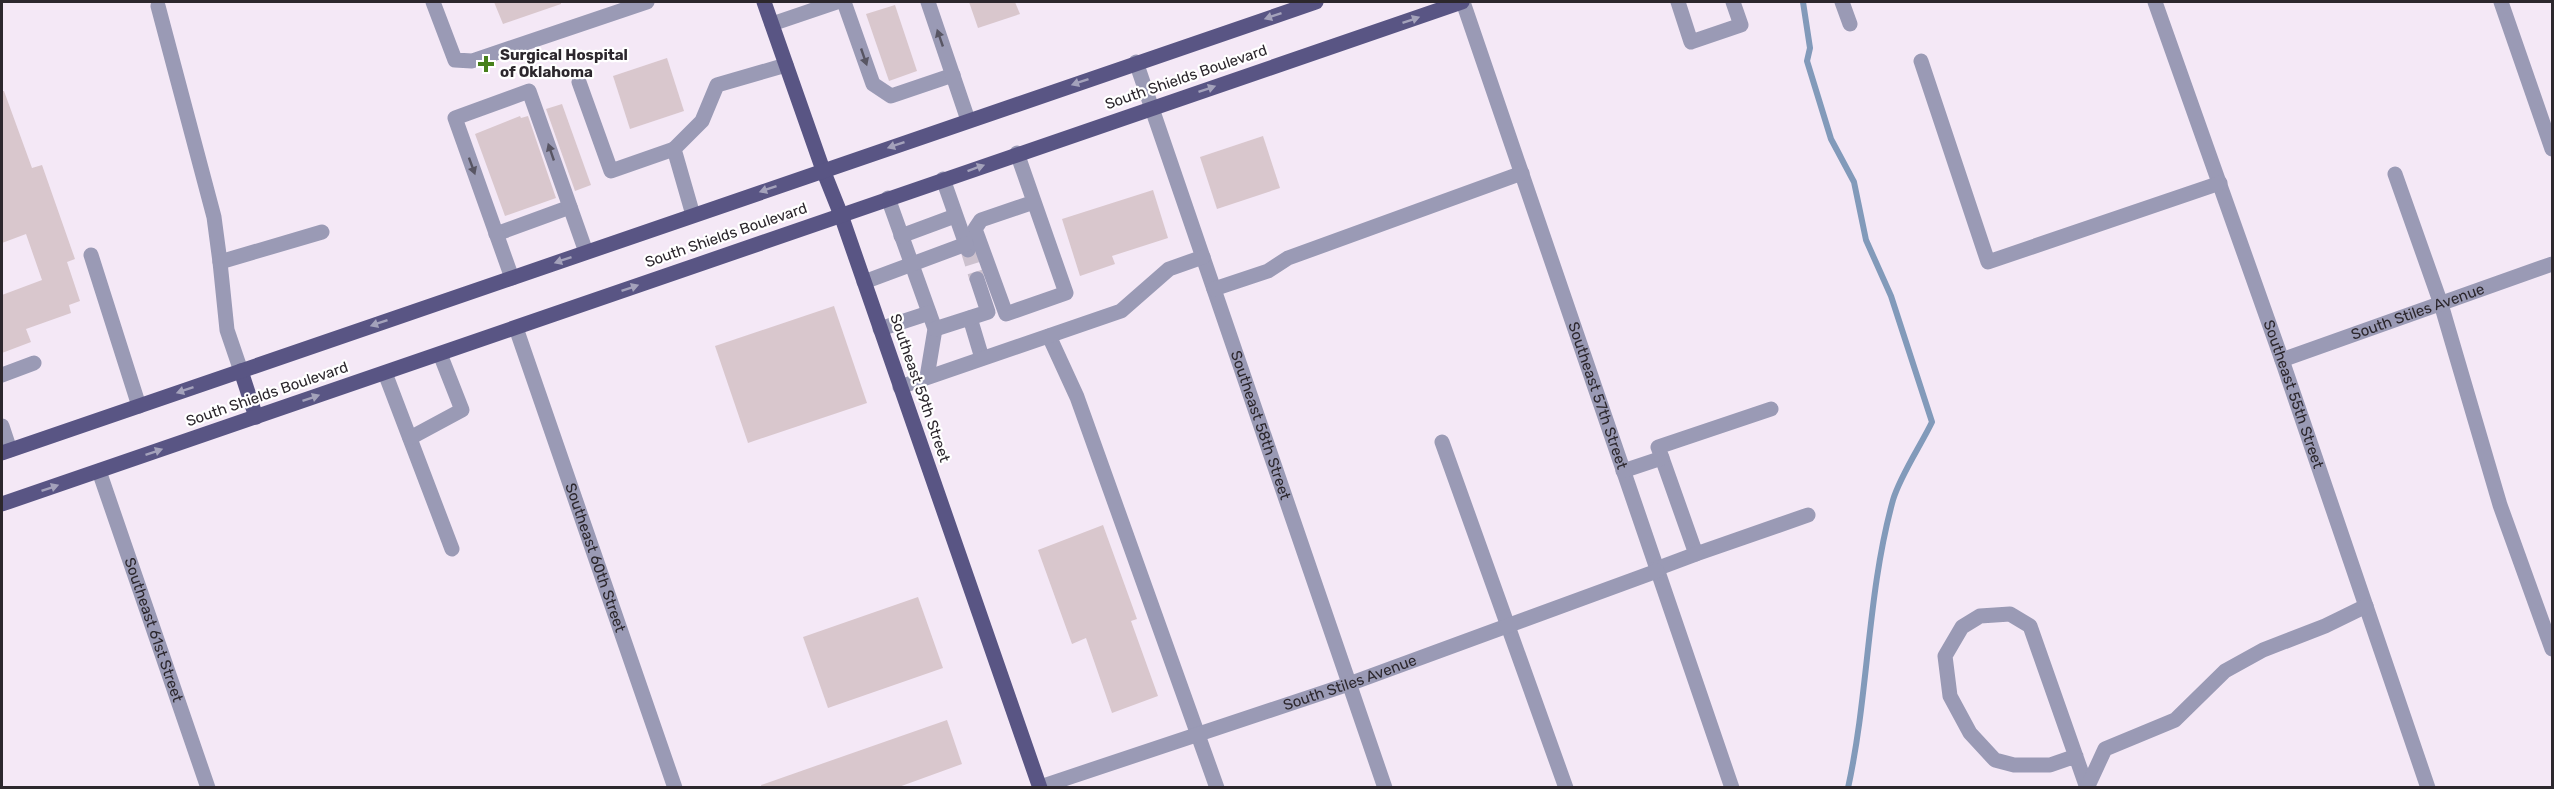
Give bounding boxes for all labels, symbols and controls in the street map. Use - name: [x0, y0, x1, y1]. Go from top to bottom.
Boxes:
- one-way arrow: [1264, 12, 1282, 21]
- one-way arrow: [1402, 14, 1420, 24]
- one-way arrow: [935, 29, 945, 47]
- street label: South Shields Boulevard: [1103, 41, 1269, 113]
- place label: Surgical Hospital of Oklahoma: [500, 46, 628, 81]
- one-way arrow: [859, 48, 869, 66]
- marker: Surgical Hospital of Oklahoma: [477, 55, 495, 73]
- one-way arrow: [1071, 77, 1089, 87]
- one-way arrow: [1198, 84, 1216, 93]
- one-way arrow: [887, 141, 905, 150]
- one-way arrow: [545, 142, 555, 160]
- one-way arrow: [467, 157, 477, 175]
- one-way arrow: [967, 162, 985, 172]
- one-way arrow: [758, 185, 776, 195]
- street label: South Shields Boulevard: [643, 199, 809, 271]
- one-way arrow: [554, 255, 572, 265]
- street label: South Stiles Avenue: [2349, 280, 2487, 344]
- one-way arrow: [621, 282, 639, 292]
- street label: Southeast 59th Street: [886, 311, 954, 465]
- street label: Southeast 55th Street: [2260, 318, 2327, 471]
- one-way arrow: [370, 319, 388, 329]
- street label: Southeast 57th Street: [1564, 320, 1631, 472]
- street label: Southeast 58th Street: [1227, 348, 1295, 502]
- street label: South Shields Boulevard: [184, 358, 350, 430]
- one-way arrow: [176, 386, 194, 395]
- one-way arrow: [302, 393, 320, 402]
- one-way arrow: [145, 447, 163, 457]
- street label: Southeast 60th Street: [561, 481, 630, 635]
- one-way arrow: [41, 483, 59, 492]
- street label: Southeast 61st Street: [120, 555, 187, 705]
- street label: South Stiles Avenue: [1281, 651, 1419, 714]

